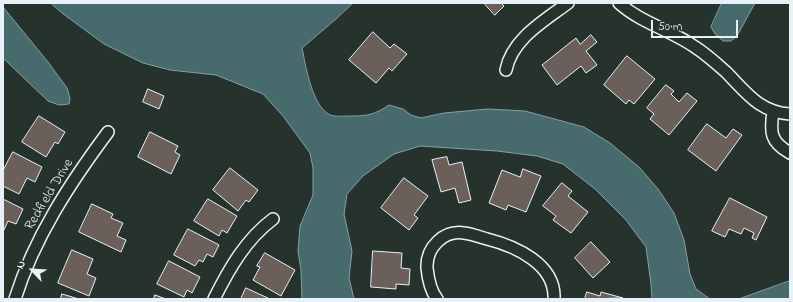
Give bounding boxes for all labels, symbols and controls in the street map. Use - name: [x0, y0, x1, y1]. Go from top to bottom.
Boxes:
- scale bar: [653, 12, 740, 38]
- text: 50 m: [658, 18, 682, 36]
- street label: Redfield Drive: [22, 156, 78, 234]
- north arrow: [12, 250, 52, 290]
- text: N: [12, 258, 30, 272]

